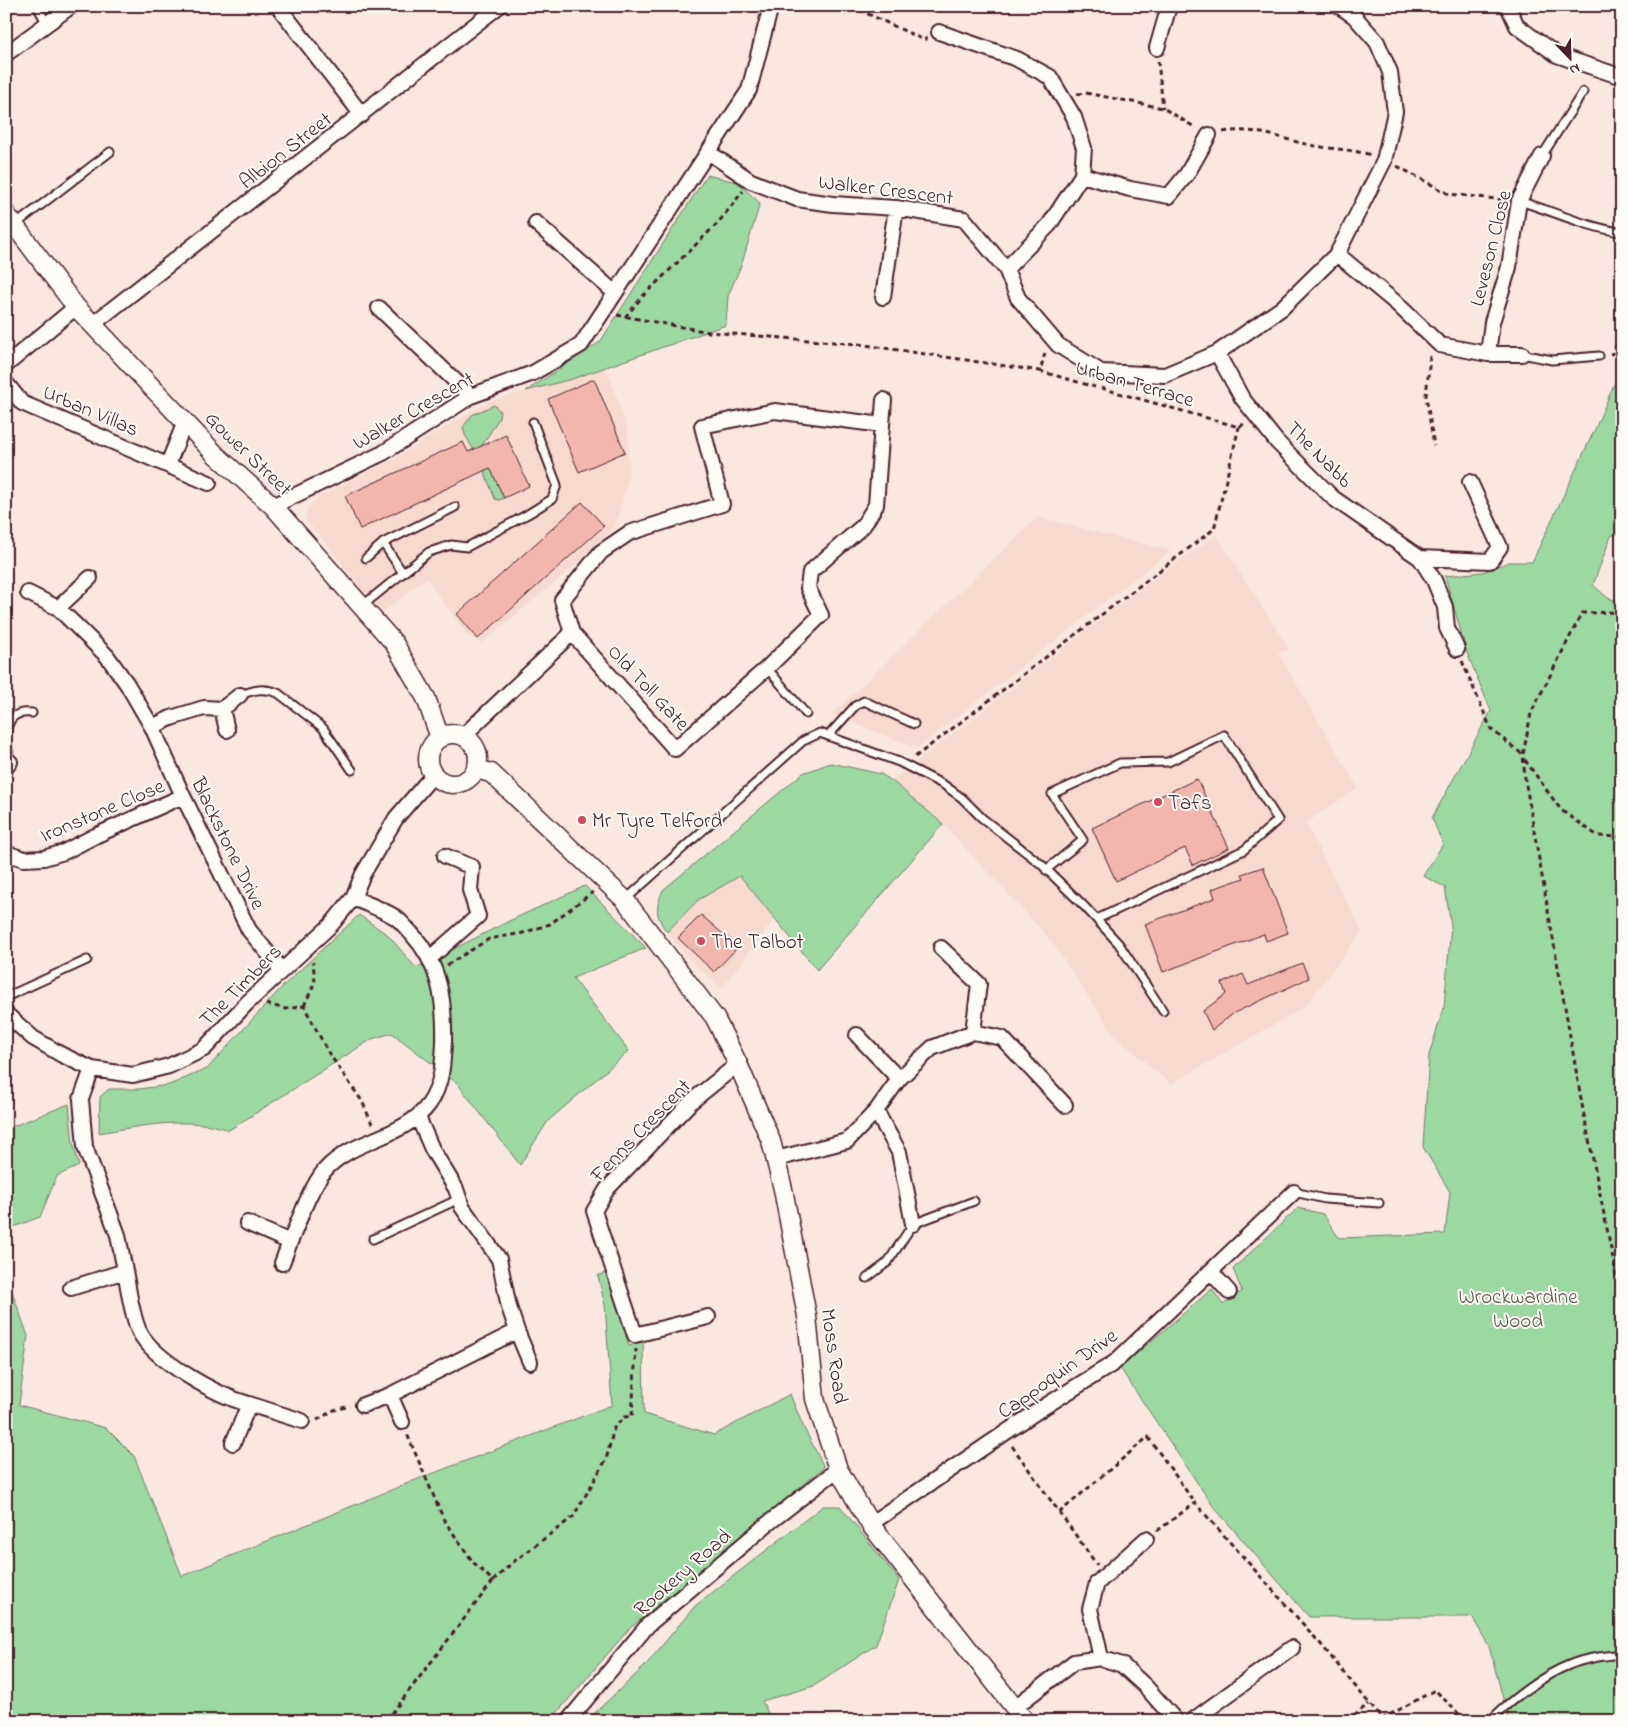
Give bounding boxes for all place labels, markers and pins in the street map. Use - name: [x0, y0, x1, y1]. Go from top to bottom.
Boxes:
- place label: Tafs: [1168, 789, 1212, 819]
- marker: Tafs: [1152, 796, 1164, 808]
- place label: Mr Tyre Telford: [592, 807, 723, 839]
- marker: Mr Tyre Telford: [576, 814, 588, 826]
- place label: The Talbot: [711, 928, 804, 958]
- marker: The Talbot: [695, 935, 707, 947]

